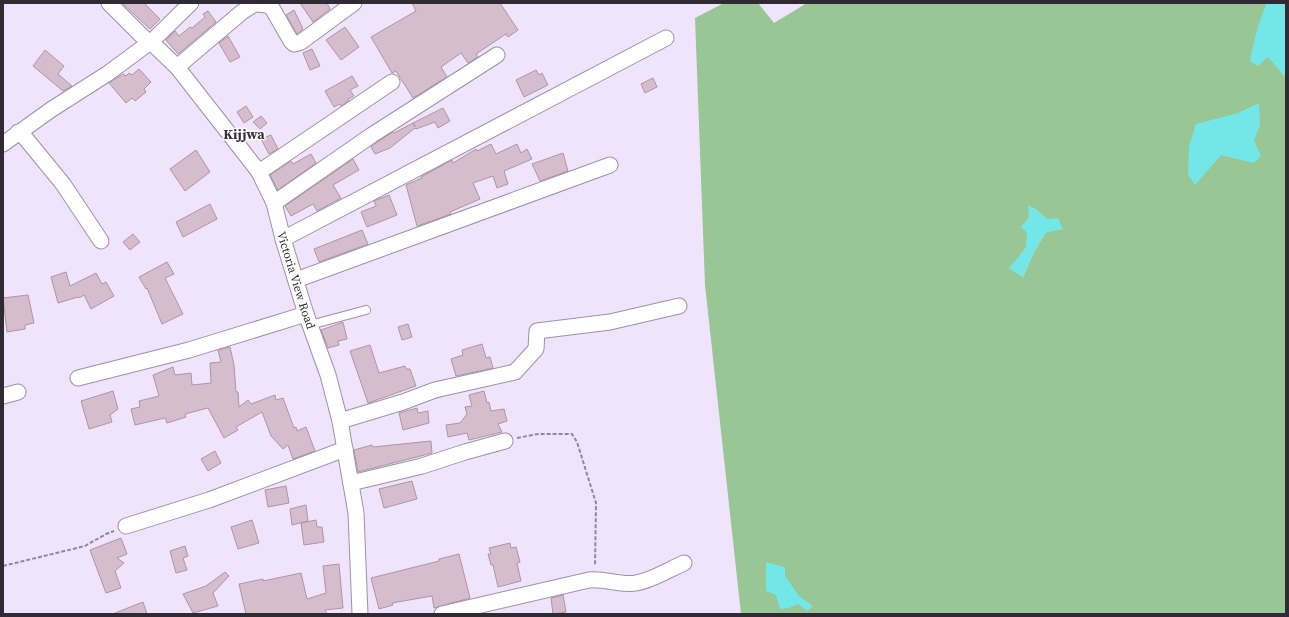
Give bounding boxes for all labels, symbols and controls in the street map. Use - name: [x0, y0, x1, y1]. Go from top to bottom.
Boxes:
- district label: Kijjwa: [223, 124, 265, 144]
- street label: Victoria View Road: [273, 230, 319, 332]

